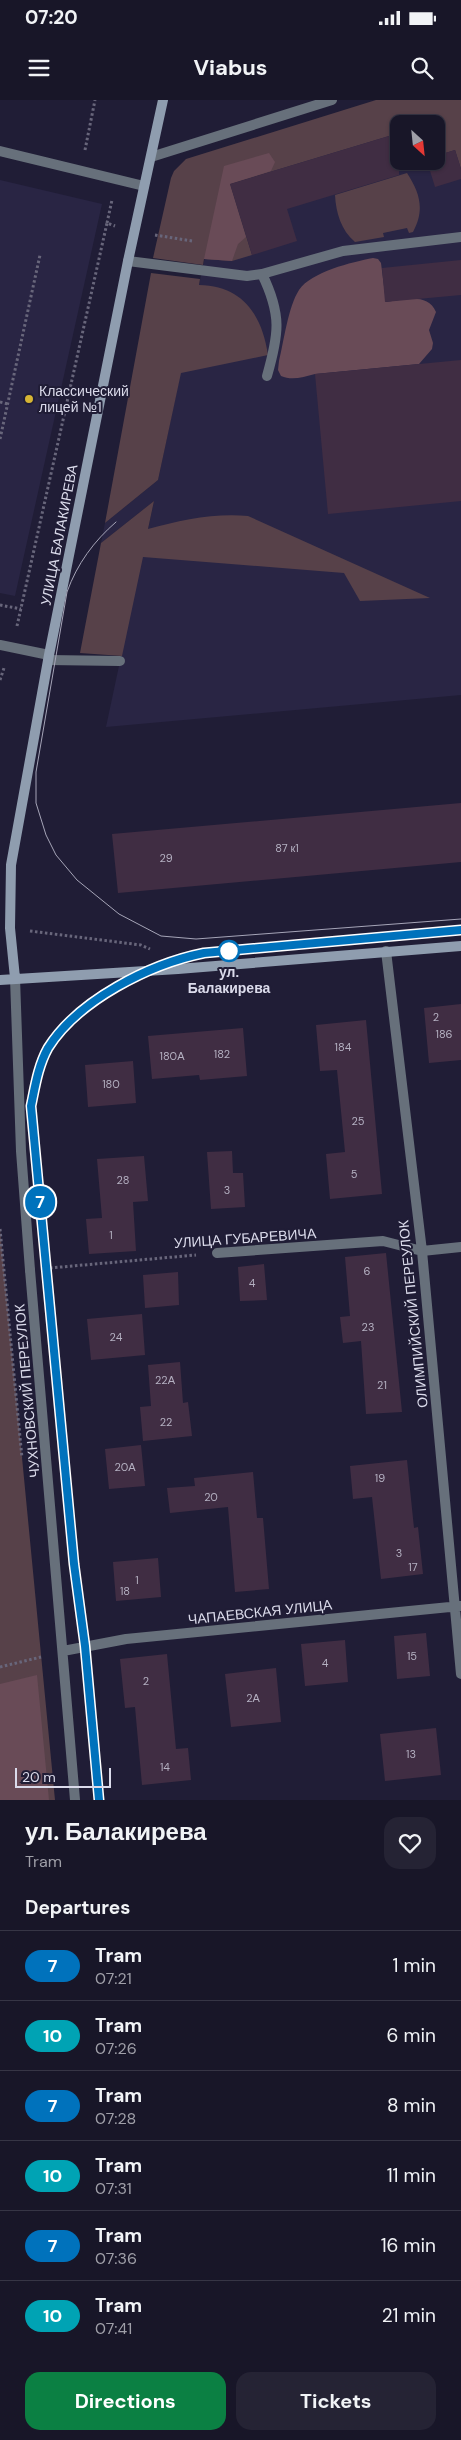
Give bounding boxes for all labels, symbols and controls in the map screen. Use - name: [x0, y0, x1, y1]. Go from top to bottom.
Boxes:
- text: 07:20: [25, 5, 78, 30]
- text: Viabus: [193, 53, 268, 82]
- icon: menu: [25, 54, 53, 82]
- icon: search: [408, 54, 436, 82]
- north arrow: [390, 115, 445, 170]
- map controls: [390, 115, 445, 170]
- place label: Классический лицей №1: [39, 382, 129, 416]
- marker: Классический лицей №1: [23, 393, 35, 405]
- street label: УЛИЦА БАЛАКИРЕВА: [36, 462, 82, 607]
- house number: 87 к1: [275, 841, 299, 855]
- house number: 29: [159, 851, 173, 865]
- marker: ул. Балакирева: [218, 940, 240, 962]
- place label: ул. Балакирева: [188, 963, 271, 997]
- house number: 2: [433, 1010, 439, 1024]
- house number: 186: [435, 1027, 453, 1041]
- house number: 184: [335, 1040, 352, 1054]
- house number: 182: [214, 1047, 230, 1061]
- house number: 180А: [160, 1049, 185, 1063]
- house number: 180: [102, 1077, 120, 1091]
- house number: 25: [351, 1114, 365, 1128]
- house number: 5: [351, 1167, 358, 1181]
- house number: 28: [117, 1173, 129, 1187]
- house number: 3: [224, 1183, 230, 1197]
- line badge: 7: [24, 1186, 56, 1218]
- text: 7: [35, 1190, 45, 1214]
- street label: ОЛИМПИЙСКИЙ ПЕРЕУЛОК: [394, 1218, 432, 1409]
- street label: УЛИЦА ГУБАРЕВИЧА: [173, 1224, 317, 1252]
- house number: 1: [109, 1228, 113, 1242]
- house number: 6: [364, 1264, 371, 1278]
- house number: 4: [249, 1276, 256, 1290]
- street label: ЧУХНОВСКИЙ ПЕРЕУЛОК: [10, 1303, 44, 1479]
- house number: 23: [362, 1320, 374, 1334]
- house number: 24: [110, 1330, 123, 1344]
- house number: 22А: [155, 1373, 176, 1387]
- house number: 21: [377, 1378, 387, 1392]
- house number: 22: [160, 1415, 172, 1429]
- house number: 20А: [114, 1460, 136, 1474]
- house number: 19: [375, 1471, 385, 1485]
- house number: 20: [204, 1490, 218, 1504]
- house number: 3: [396, 1546, 402, 1560]
- house number: 17: [408, 1560, 418, 1574]
- house number: 1: [135, 1573, 139, 1587]
- house number: 18: [120, 1584, 130, 1598]
- street label: ЧАПАЕВСКАЯ УЛИЦА: [187, 1595, 334, 1629]
- house number: 15: [407, 1649, 417, 1663]
- house number: 4: [322, 1656, 329, 1670]
- house number: 2: [143, 1674, 149, 1688]
- house number: 2А: [246, 1691, 260, 1705]
- house number: 13: [406, 1747, 416, 1761]
- house number: 14: [160, 1760, 170, 1774]
- scale bar: [15, 1765, 111, 1788]
- text: 20 m: [22, 1768, 56, 1786]
- text: ул. Балакирева: [25, 1816, 207, 1847]
- button: heart: [384, 1817, 436, 1869]
- text: Tram: [25, 1851, 62, 1872]
- text: Departures: [25, 1895, 130, 1920]
- text: Tram: [95, 1943, 142, 1968]
- text: 1 min: [393, 1953, 436, 1978]
- text: 7: [48, 1954, 57, 1978]
- text: 07:21: [95, 1968, 132, 1989]
- text: Tram: [95, 2013, 142, 2038]
- text: 6 min: [387, 2023, 436, 2048]
- text: 10: [43, 2024, 62, 2048]
- text: 07:26: [95, 2038, 137, 2059]
- text: Tram: [95, 2083, 142, 2108]
- text: 8 min: [387, 2093, 436, 2118]
- text: 7: [48, 2094, 57, 2118]
- text: 07:28: [95, 2108, 136, 2129]
- text: Tram: [95, 2153, 142, 2178]
- text: 11 min: [387, 2163, 436, 2188]
- text: 10: [43, 2164, 62, 2188]
- text: 07:31: [95, 2178, 132, 2199]
- text: Tram: [95, 2223, 142, 2248]
- text: 16 min: [381, 2233, 436, 2258]
- text: 7: [48, 2234, 57, 2258]
- text: 07:36: [95, 2248, 137, 2269]
- text: Tram: [95, 2293, 142, 2318]
- text: 21 min: [382, 2303, 436, 2328]
- text: 10: [43, 2304, 62, 2328]
- text: 07:41: [95, 2318, 132, 2339]
- button: Directions: [25, 2372, 226, 2430]
- button: Tickets: [236, 2372, 436, 2430]

